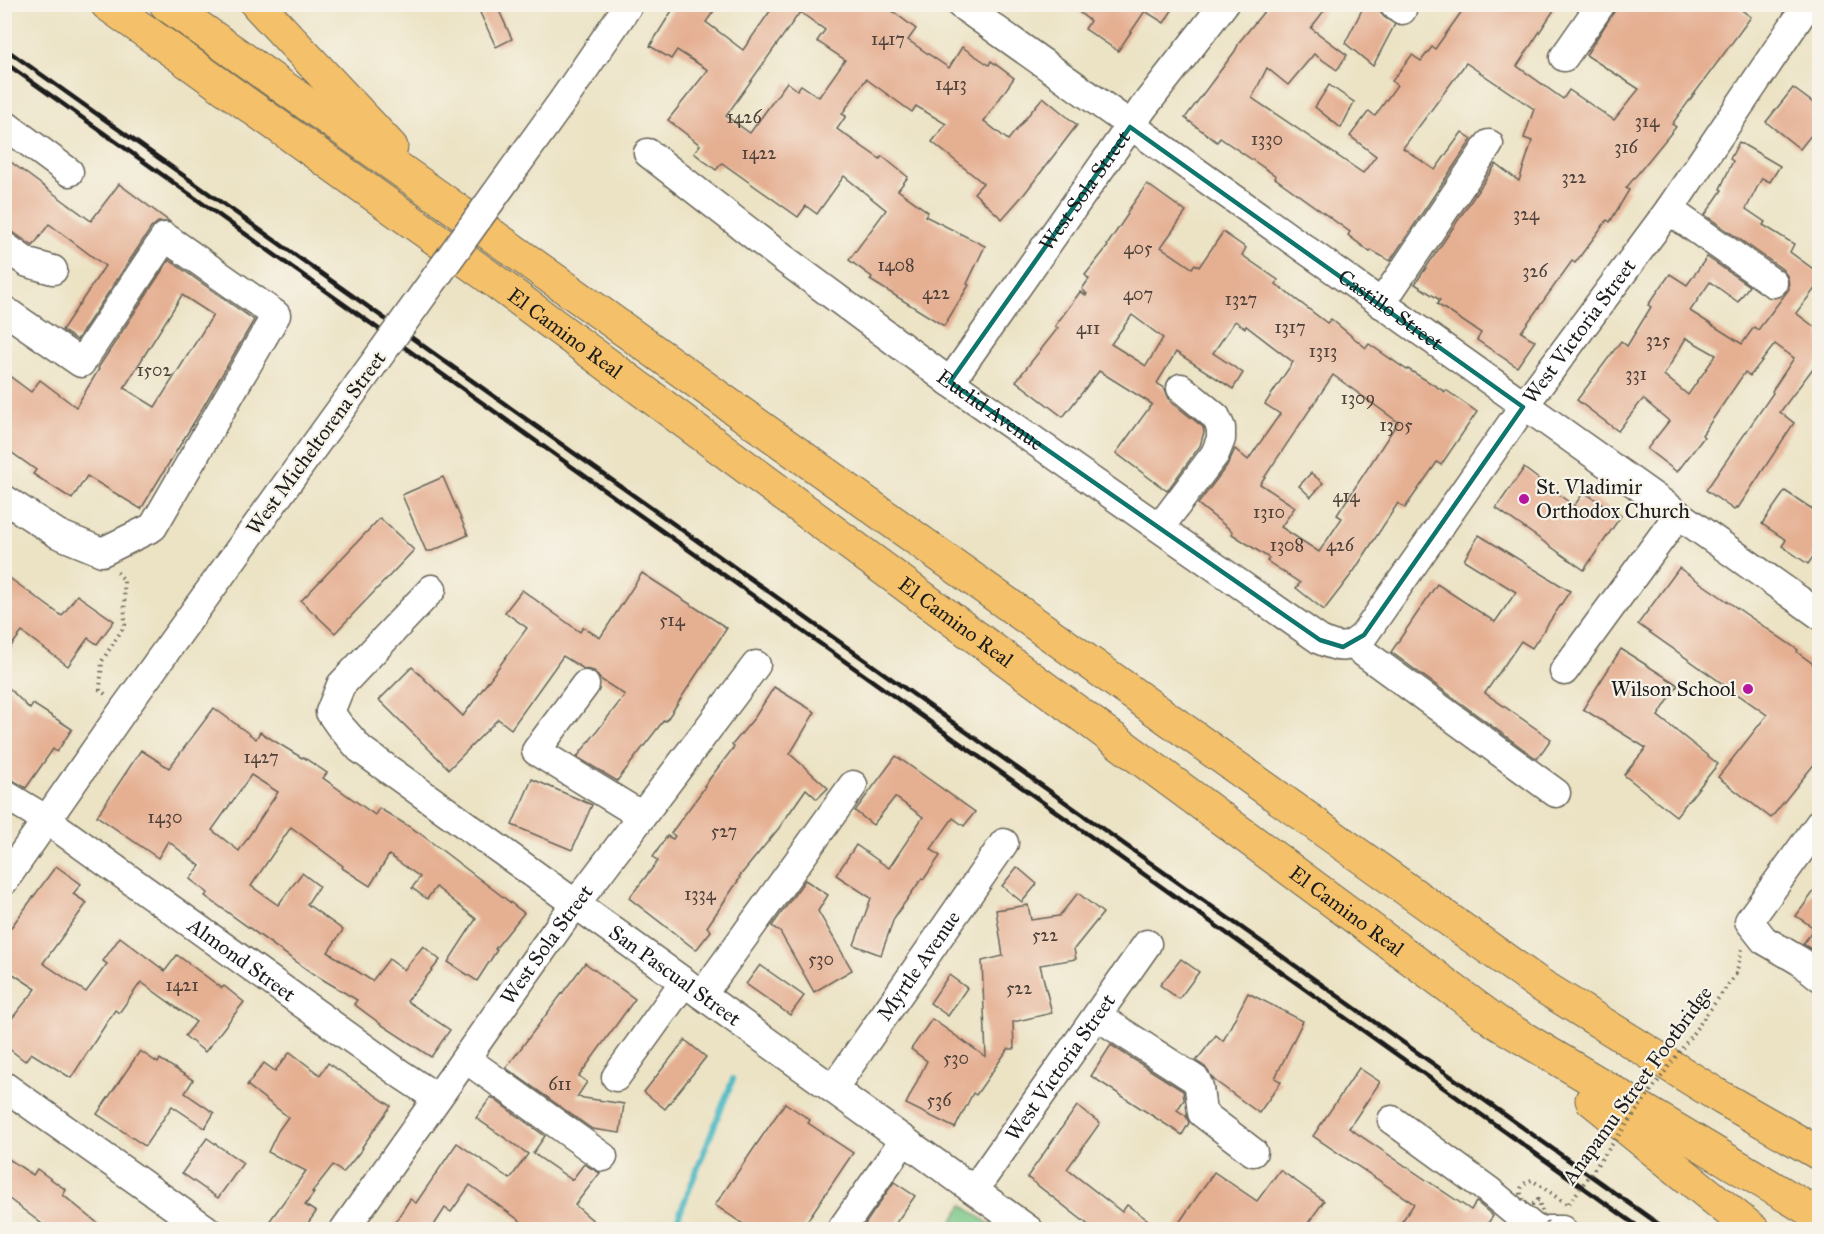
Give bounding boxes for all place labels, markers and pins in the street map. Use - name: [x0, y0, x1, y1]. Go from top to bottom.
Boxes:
- place label: St. Vladimir Orthodox Church: [1536, 474, 1690, 524]
- marker: St. Vladimir Orthodox Church: [1517, 492, 1531, 506]
- place label: Wilson School: [1611, 676, 1736, 702]
- marker: Wilson School: [1741, 682, 1755, 696]

